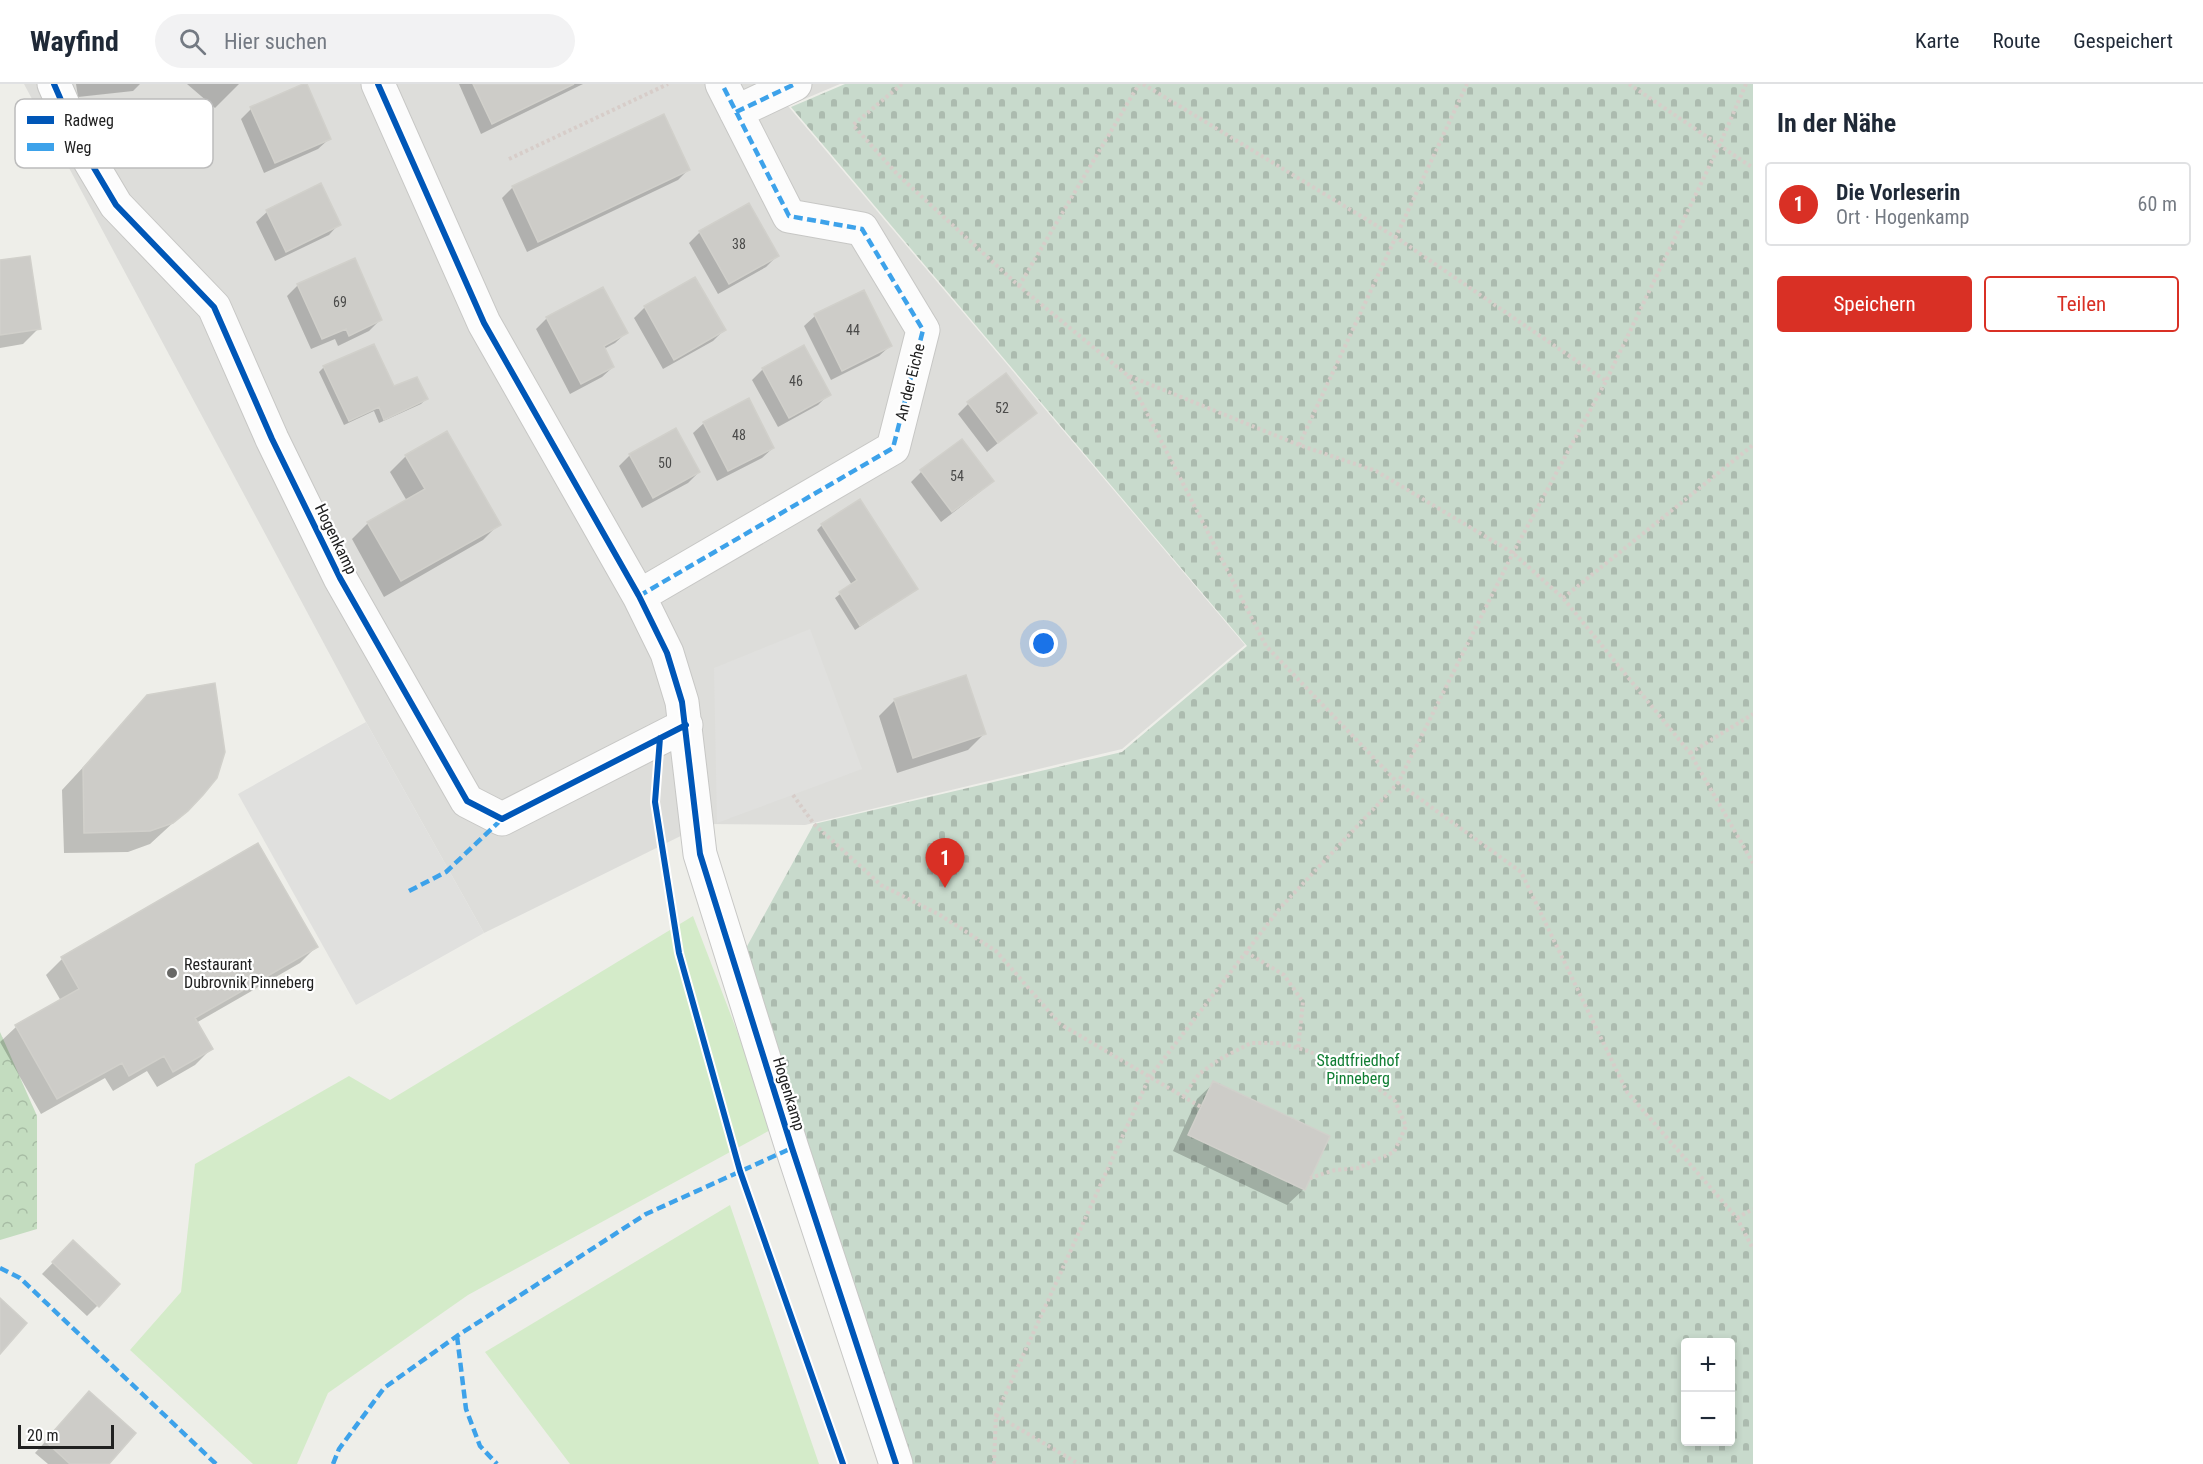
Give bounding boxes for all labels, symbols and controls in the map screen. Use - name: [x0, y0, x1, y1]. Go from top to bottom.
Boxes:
- search box: [155, 14, 575, 68]
- text: Wayfind: [30, 25, 119, 58]
- icon: search: [176, 25, 209, 58]
- text: Hier suchen: [224, 29, 327, 54]
- text: Karte: [1915, 29, 1959, 53]
- text: Route: [1992, 29, 2040, 53]
- text: Gespeichert: [2073, 29, 2173, 53]
- legend: [15, 99, 213, 168]
- text: In der Nähe: [1777, 108, 1896, 138]
- text: Radweg: [64, 111, 114, 130]
- text: Weg: [64, 138, 91, 157]
- text: Die Vorleserin: [1836, 180, 1960, 205]
- text: 1: [1793, 192, 1804, 216]
- text: 60 m: [2138, 192, 2177, 216]
- text: Ort · Hogenkamp: [1836, 205, 1969, 229]
- house number: 38: [732, 236, 746, 252]
- button: Speichern: [1777, 276, 1972, 332]
- button: Teilen: [1984, 276, 2179, 332]
- house number: 69: [333, 294, 347, 310]
- house number: 44: [846, 322, 860, 338]
- street label: An der Eiche: [891, 341, 929, 423]
- house number: 46: [789, 373, 803, 389]
- house number: 52: [995, 400, 1009, 416]
- house number: 48: [732, 427, 746, 443]
- house number: 50: [658, 455, 672, 471]
- house number: 54: [950, 468, 964, 484]
- street label: Hogenkamp: [311, 501, 361, 577]
- your location: [1029, 629, 1058, 658]
- pin: 1: [926, 838, 964, 888]
- place label: Restaurant Dubrovnik Pinneberg: [184, 955, 314, 992]
- marker: Restaurant Dubrovnik Pinneberg: [165, 966, 179, 980]
- park label: Stadtfriedhof Pinneberg: [1316, 1051, 1400, 1088]
- street label: Hogenkamp: [769, 1055, 809, 1133]
- map controls: [1681, 1338, 1735, 1446]
- button: +: [1681, 1338, 1735, 1392]
- button: −: [1681, 1392, 1735, 1446]
- scale bar: [18, 1422, 114, 1450]
- text: 20 m: [27, 1426, 59, 1445]

